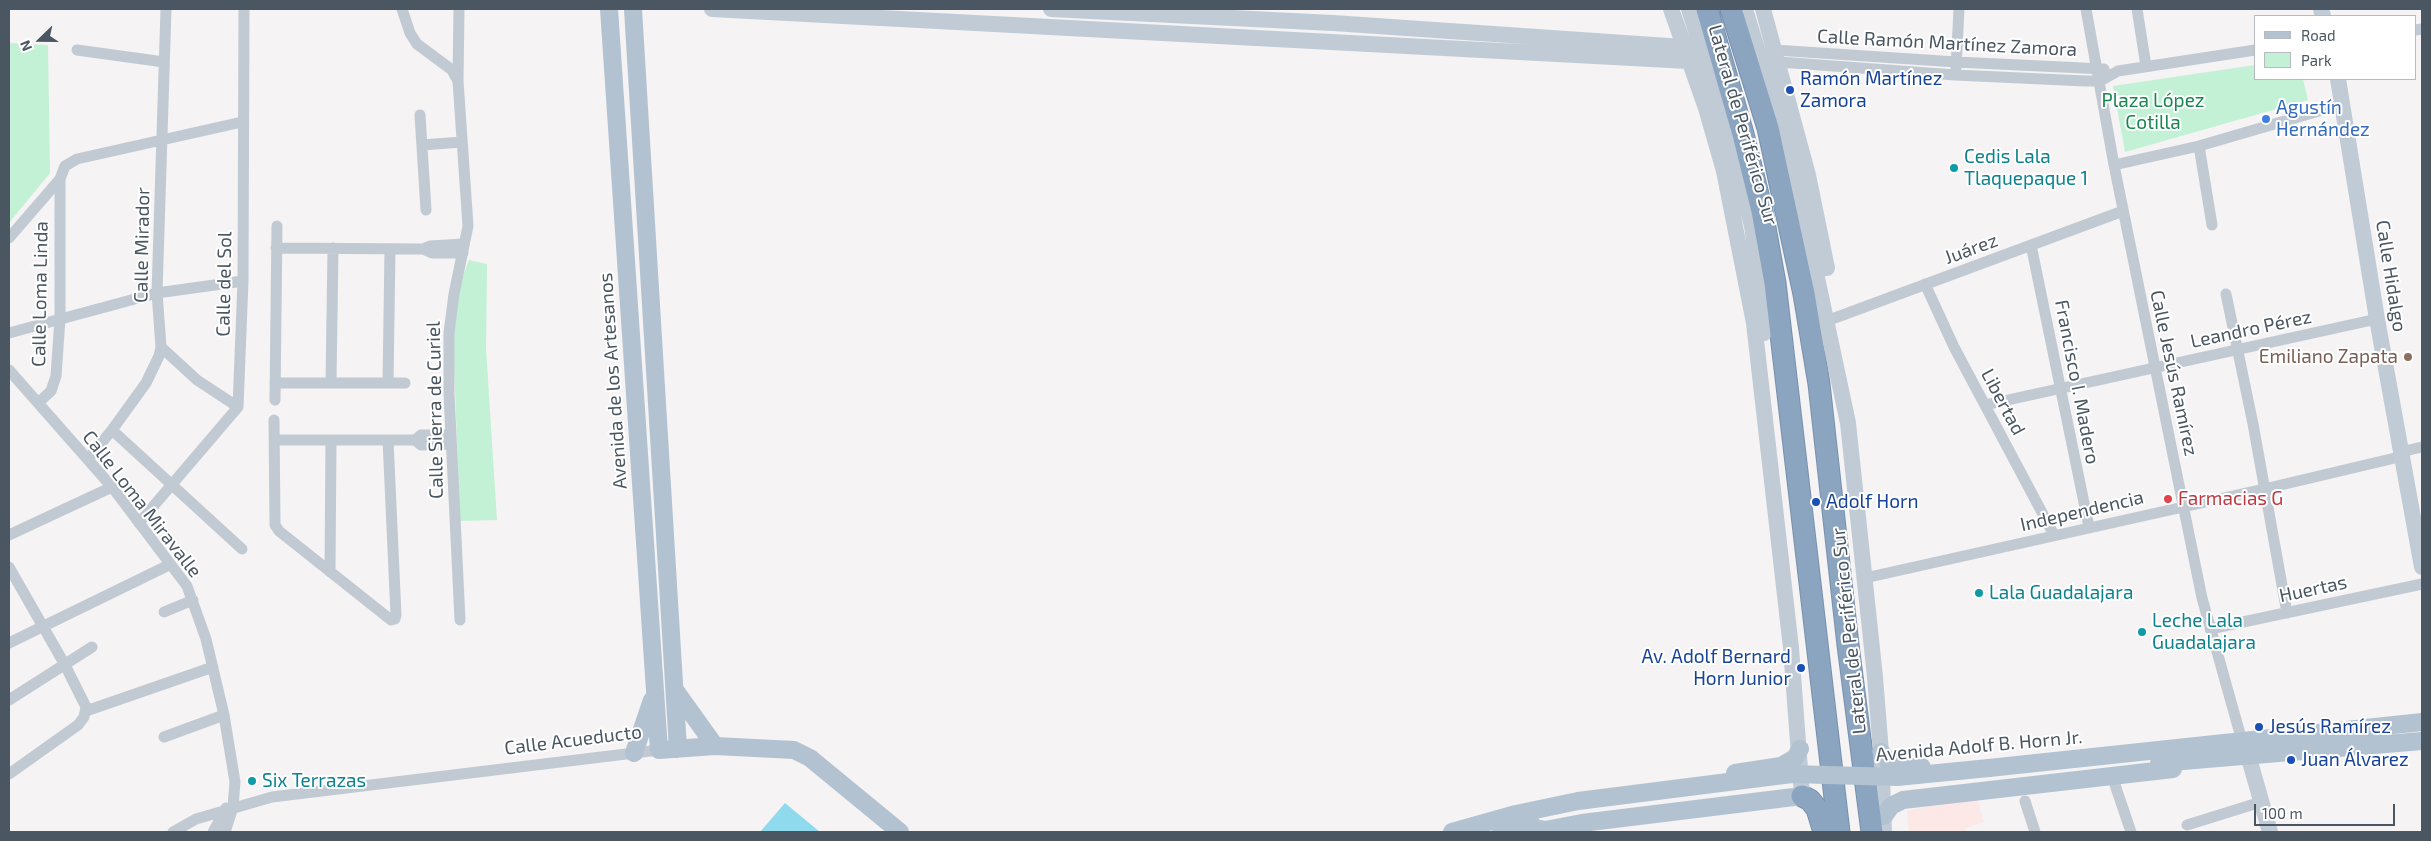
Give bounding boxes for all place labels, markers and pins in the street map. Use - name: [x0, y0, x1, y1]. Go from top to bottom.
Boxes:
- place label: Ramón Martínez Zamora: [1800, 68, 1942, 112]
- marker: Ramón Martínez Zamora: [1784, 84, 1796, 96]
- place label: Agustín Hernández: [2276, 97, 2370, 141]
- marker: Agustín Hernández: [2260, 113, 2272, 125]
- place label: Cedis Lala Tlaquepaque 1: [1964, 146, 2088, 190]
- marker: Cedis Lala Tlaquepaque 1: [1948, 162, 1960, 174]
- place label: Emiliano Zapata: [2259, 346, 2398, 368]
- marker: Emiliano Zapata: [2402, 351, 2414, 363]
- place label: Farmacias G: [2178, 488, 2283, 510]
- place label: Adolf Horn: [1826, 491, 1919, 513]
- marker: Farmacias G: [2162, 493, 2174, 505]
- marker: Adolf Horn: [1810, 496, 1822, 508]
- place label: Lala Guadalajara: [1989, 582, 2133, 604]
- marker: Lala Guadalajara: [1973, 587, 1985, 599]
- place label: Leche Lala Guadalajara: [2152, 610, 2256, 654]
- marker: Leche Lala Guadalajara: [2136, 626, 2148, 638]
- place label: Av. Adolf Bernard Horn Junior: [1642, 646, 1791, 690]
- marker: Av. Adolf Bernard Horn Junior: [1795, 662, 1807, 674]
- place label: Jesús Ramírez: [2269, 716, 2391, 738]
- marker: Jesús Ramírez: [2253, 721, 2265, 733]
- place label: Juan Álvarez: [2301, 749, 2409, 771]
- marker: Juan Álvarez: [2285, 754, 2297, 766]
- place label: Six Terrazas: [262, 770, 366, 792]
- marker: Six Terrazas: [246, 775, 258, 787]

